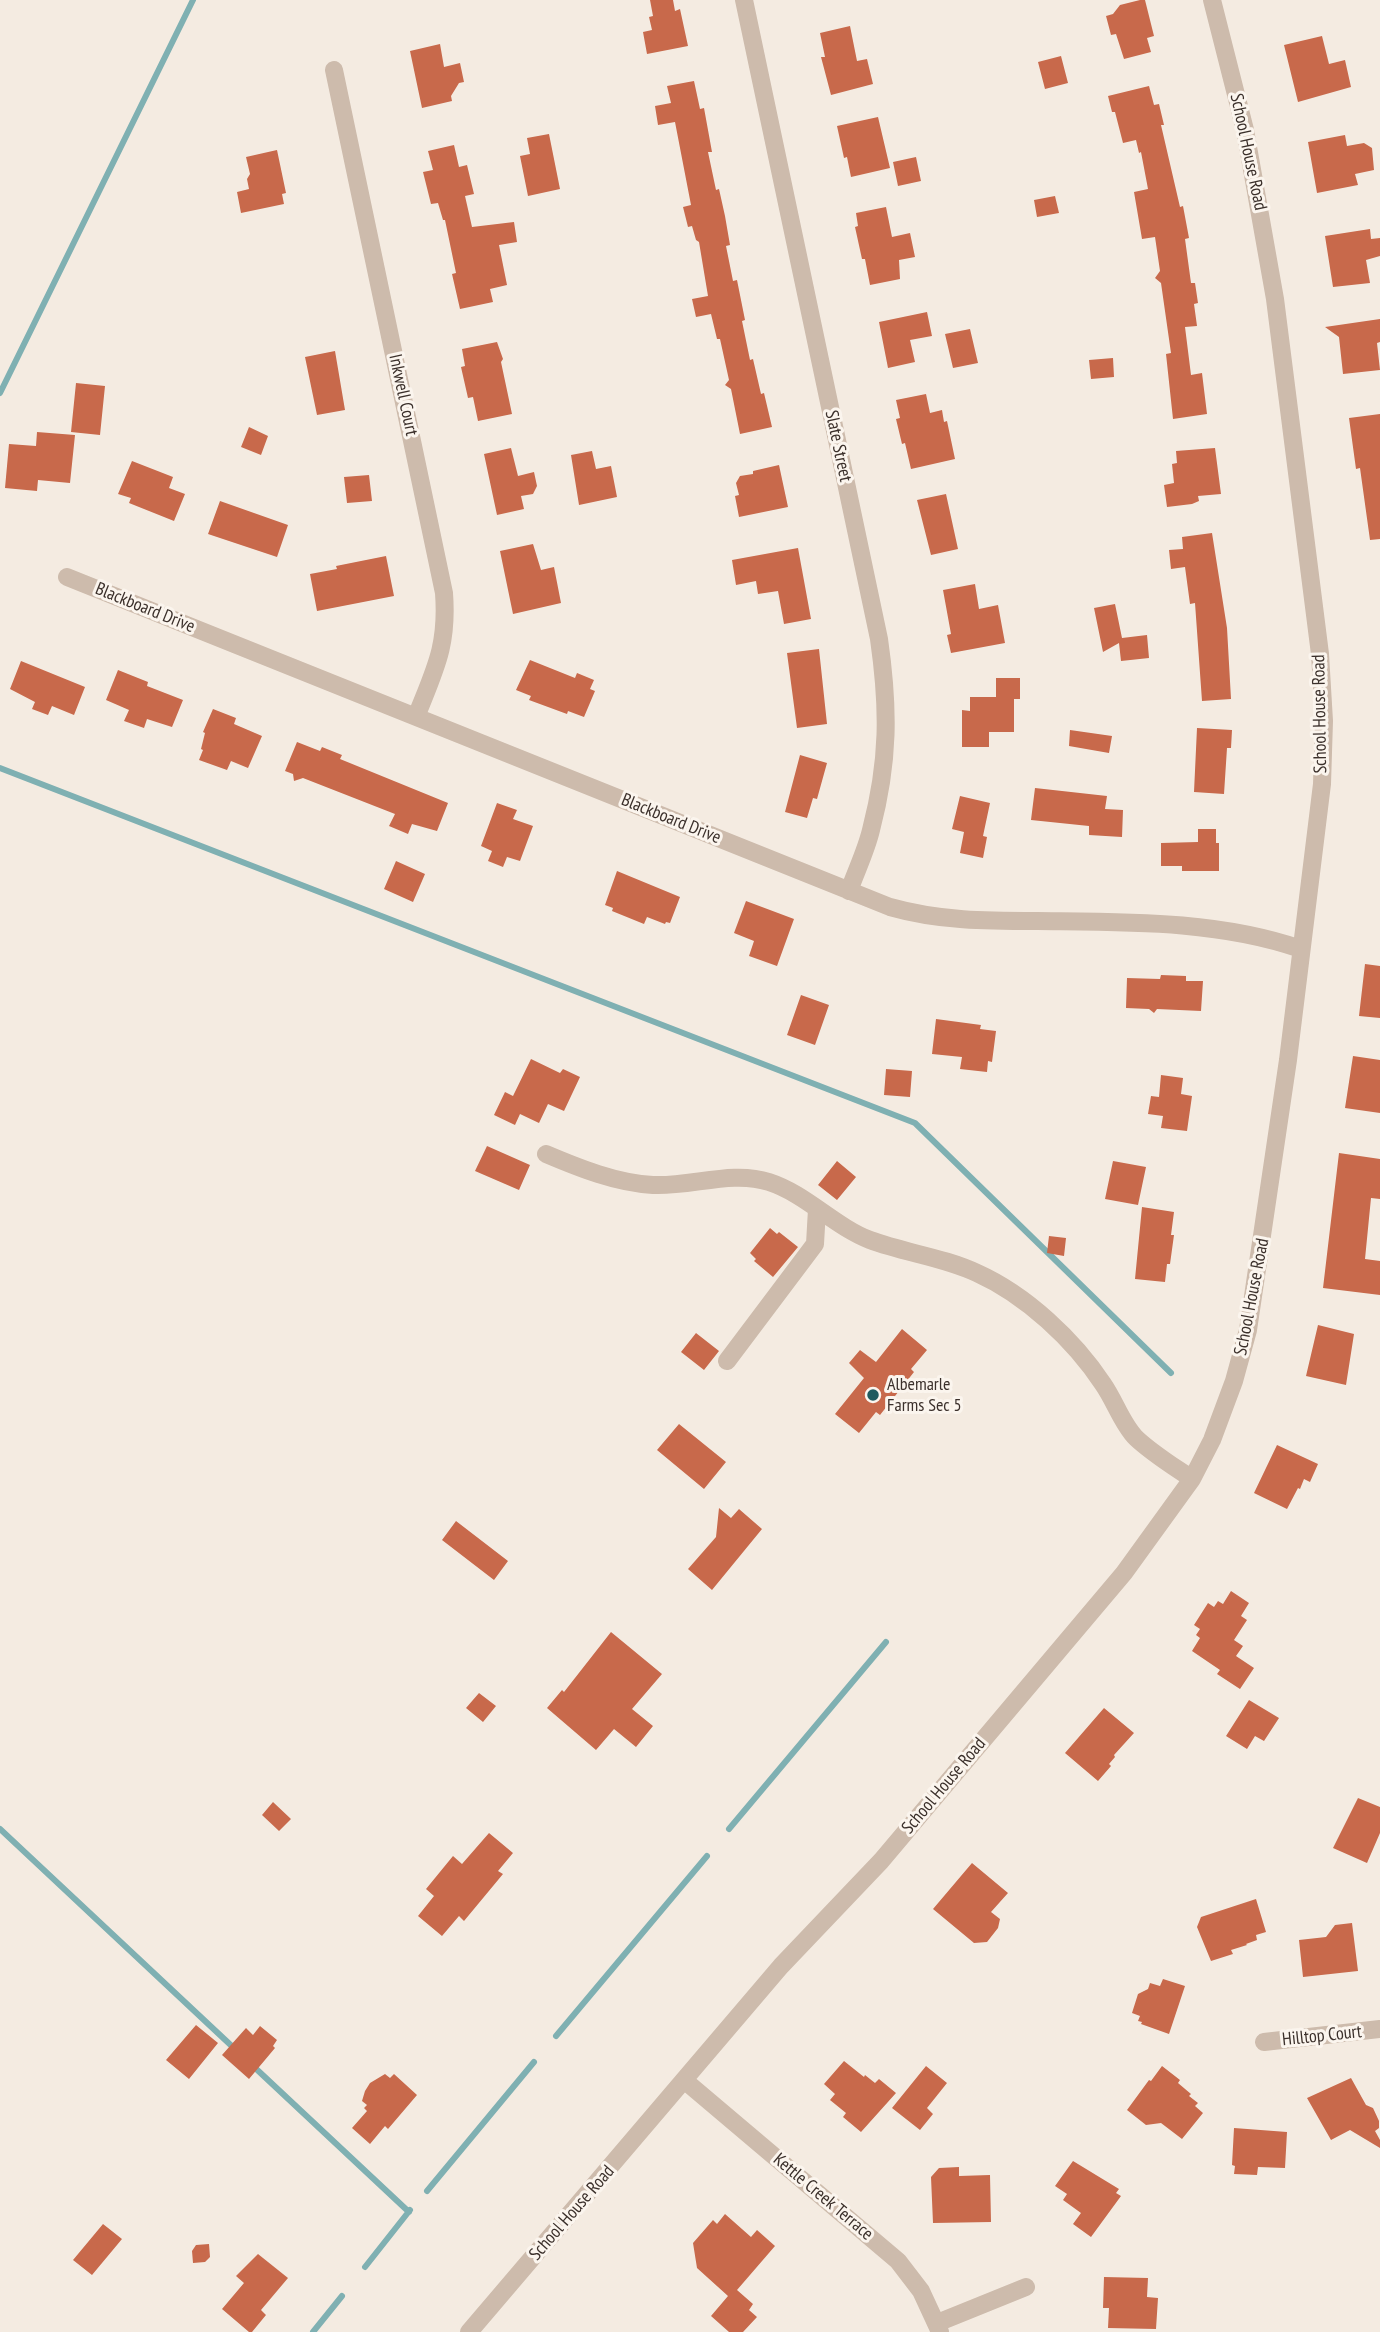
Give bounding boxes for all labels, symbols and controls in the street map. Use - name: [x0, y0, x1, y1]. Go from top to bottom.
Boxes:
- street label: School House Road: [1225, 92, 1271, 212]
- street label: Inkwell Court: [384, 352, 422, 438]
- street label: Slate Street: [820, 408, 856, 484]
- street label: Blackboard Drive: [92, 578, 198, 638]
- street label: School House Road: [1308, 654, 1332, 774]
- street label: Blackboard Drive: [618, 789, 724, 849]
- street label: School House Road: [1230, 1237, 1274, 1357]
- place label: Albemarle Farms Sec 5: [887, 1374, 962, 1416]
- marker: Albemarle Farms Sec 5: [865, 1387, 881, 1403]
- street label: School House Road: [898, 1734, 990, 1838]
- street label: Hilltop Court: [1281, 2021, 1363, 2051]
- street label: Kettle Creek Terrace: [769, 2149, 877, 2245]
- street label: School House Road: [525, 2161, 619, 2265]

